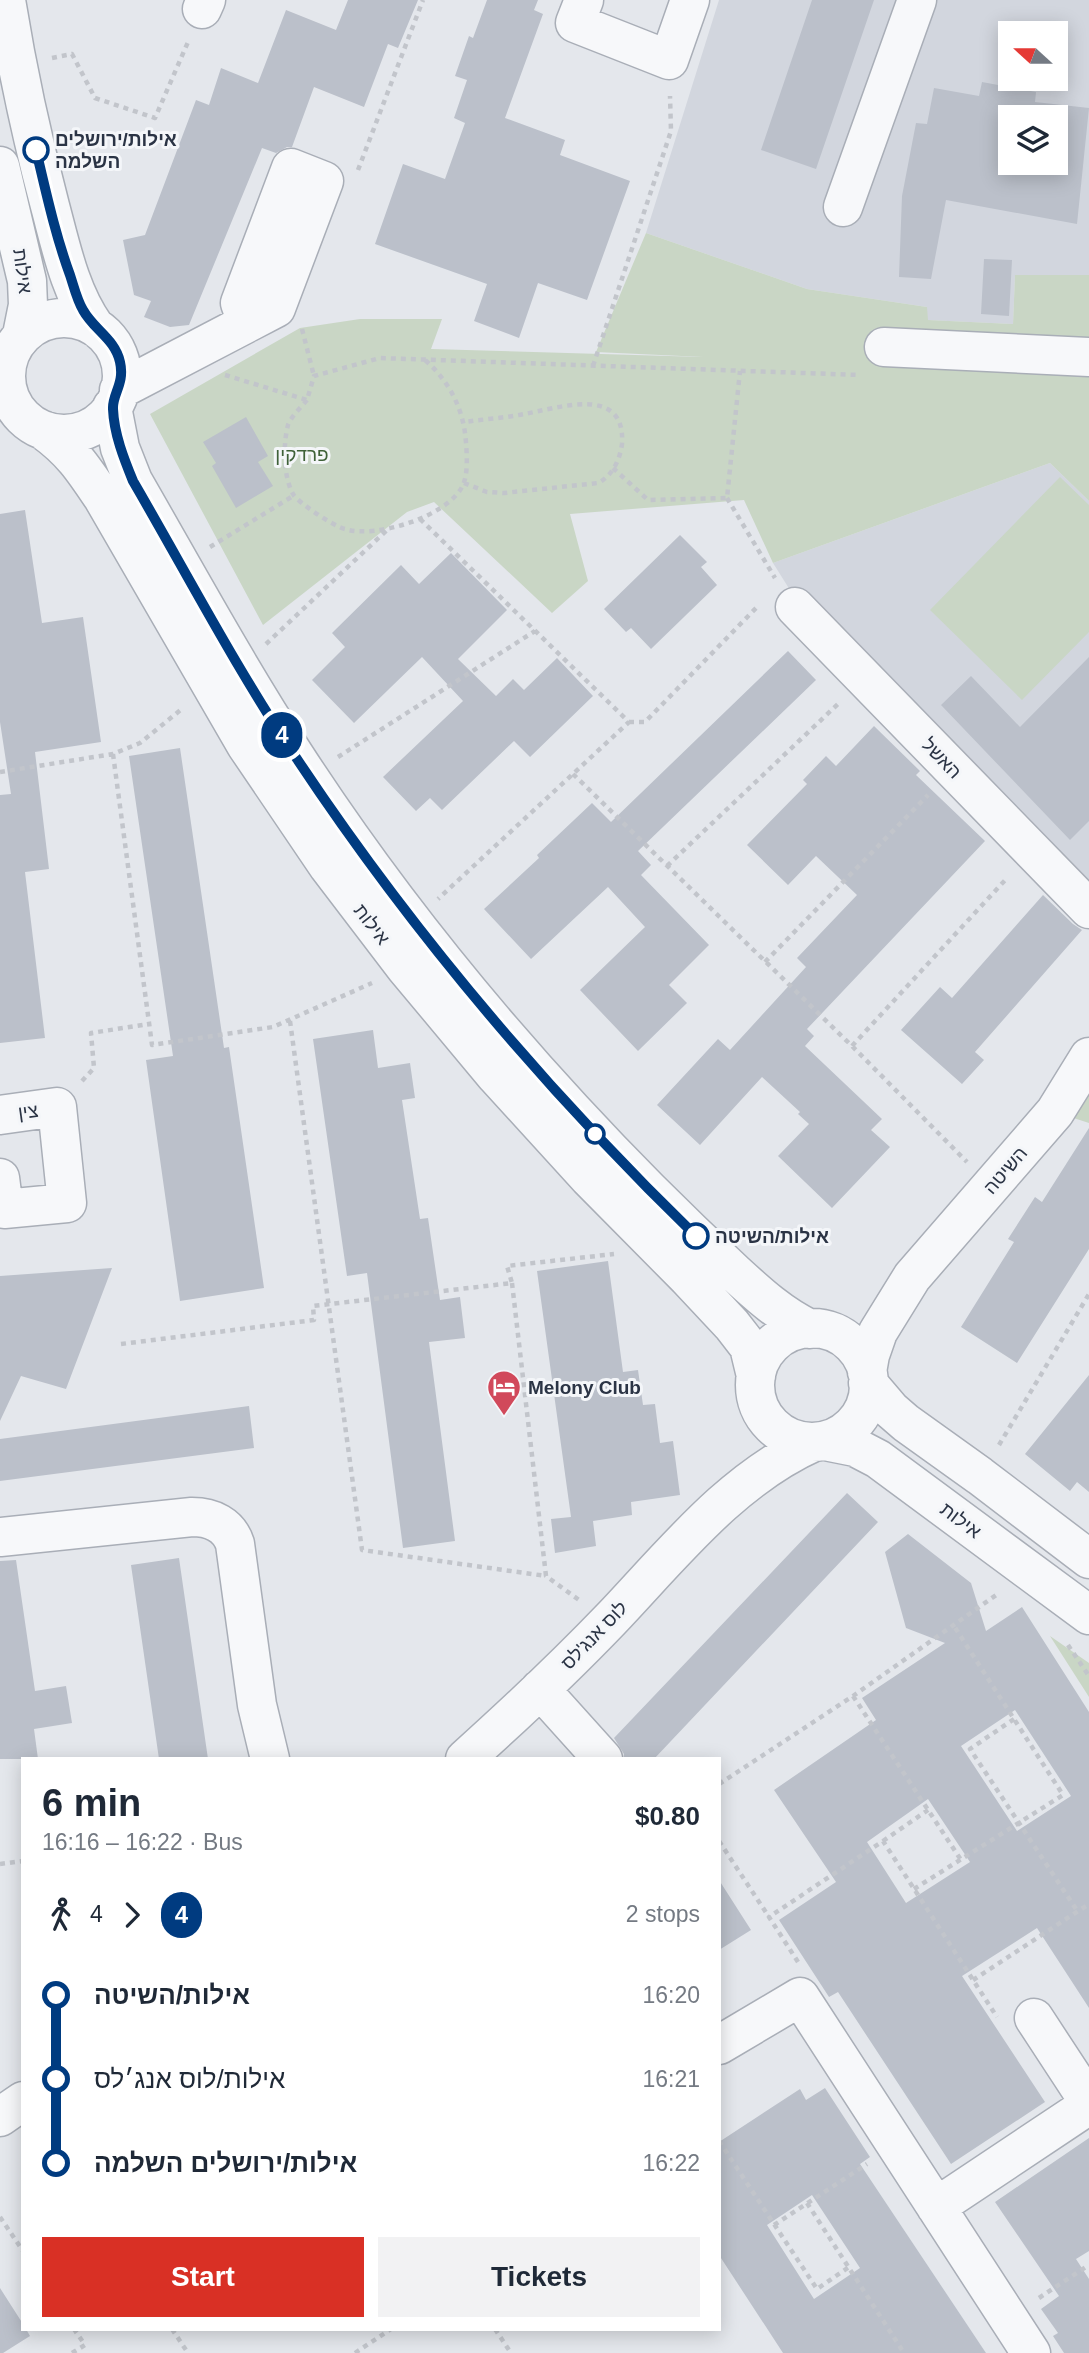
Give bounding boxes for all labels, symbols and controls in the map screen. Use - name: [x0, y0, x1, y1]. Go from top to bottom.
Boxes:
- north arrow: [998, 21, 1068, 91]
- map controls: [998, 21, 1068, 175]
- button: layers: [998, 105, 1068, 175]
- place label: אילות/ירושלים השלמה: [55, 129, 177, 172]
- marker: אילות/ירושלים השלמה: [23, 137, 49, 163]
- street label: אילות: [9, 247, 36, 295]
- park label: פרדקין: [275, 444, 329, 465]
- line badge: 4: [259, 712, 305, 758]
- text: 4: [275, 721, 289, 748]
- street label: האשל: [918, 734, 966, 783]
- street label: אילות: [349, 900, 394, 949]
- street label: צין: [17, 1100, 40, 1123]
- unlabelled marker: [585, 1124, 605, 1144]
- street label: השיטה: [979, 1143, 1031, 1198]
- marker: אילות/השיטה: [683, 1223, 709, 1249]
- place label: אילות/השיטה: [715, 1226, 829, 1247]
- hotel icon: Melony Club: [485, 1368, 523, 1417]
- place label: Melony Club: [528, 1377, 641, 1398]
- street label: אילות: [936, 1498, 985, 1542]
- street label: לוס אנג'לס: [557, 1597, 632, 1674]
- text: 6 min: [42, 1782, 141, 1824]
- text: $0.80: [635, 1801, 700, 1831]
- text: 16:16 – 16:22 · Bus: [42, 1829, 243, 1855]
- icon: walk: [42, 1896, 80, 1934]
- icon: forward: [113, 1896, 151, 1934]
- text: 4: [90, 1901, 103, 1927]
- text: 4: [175, 1901, 188, 1928]
- text: 2 stops: [626, 1901, 700, 1927]
- text: אילות/השיטה: [94, 1980, 250, 2010]
- text: 16:20: [642, 1982, 700, 2008]
- text: אילות/לוס אנג׳לס: [94, 2064, 285, 2094]
- text: 16:21: [642, 2066, 700, 2092]
- text: אילות/ירושלים השלמה: [94, 2148, 357, 2178]
- text: 16:22: [642, 2150, 700, 2176]
- button: Start: [42, 2237, 364, 2317]
- button: Tickets: [378, 2237, 700, 2317]

